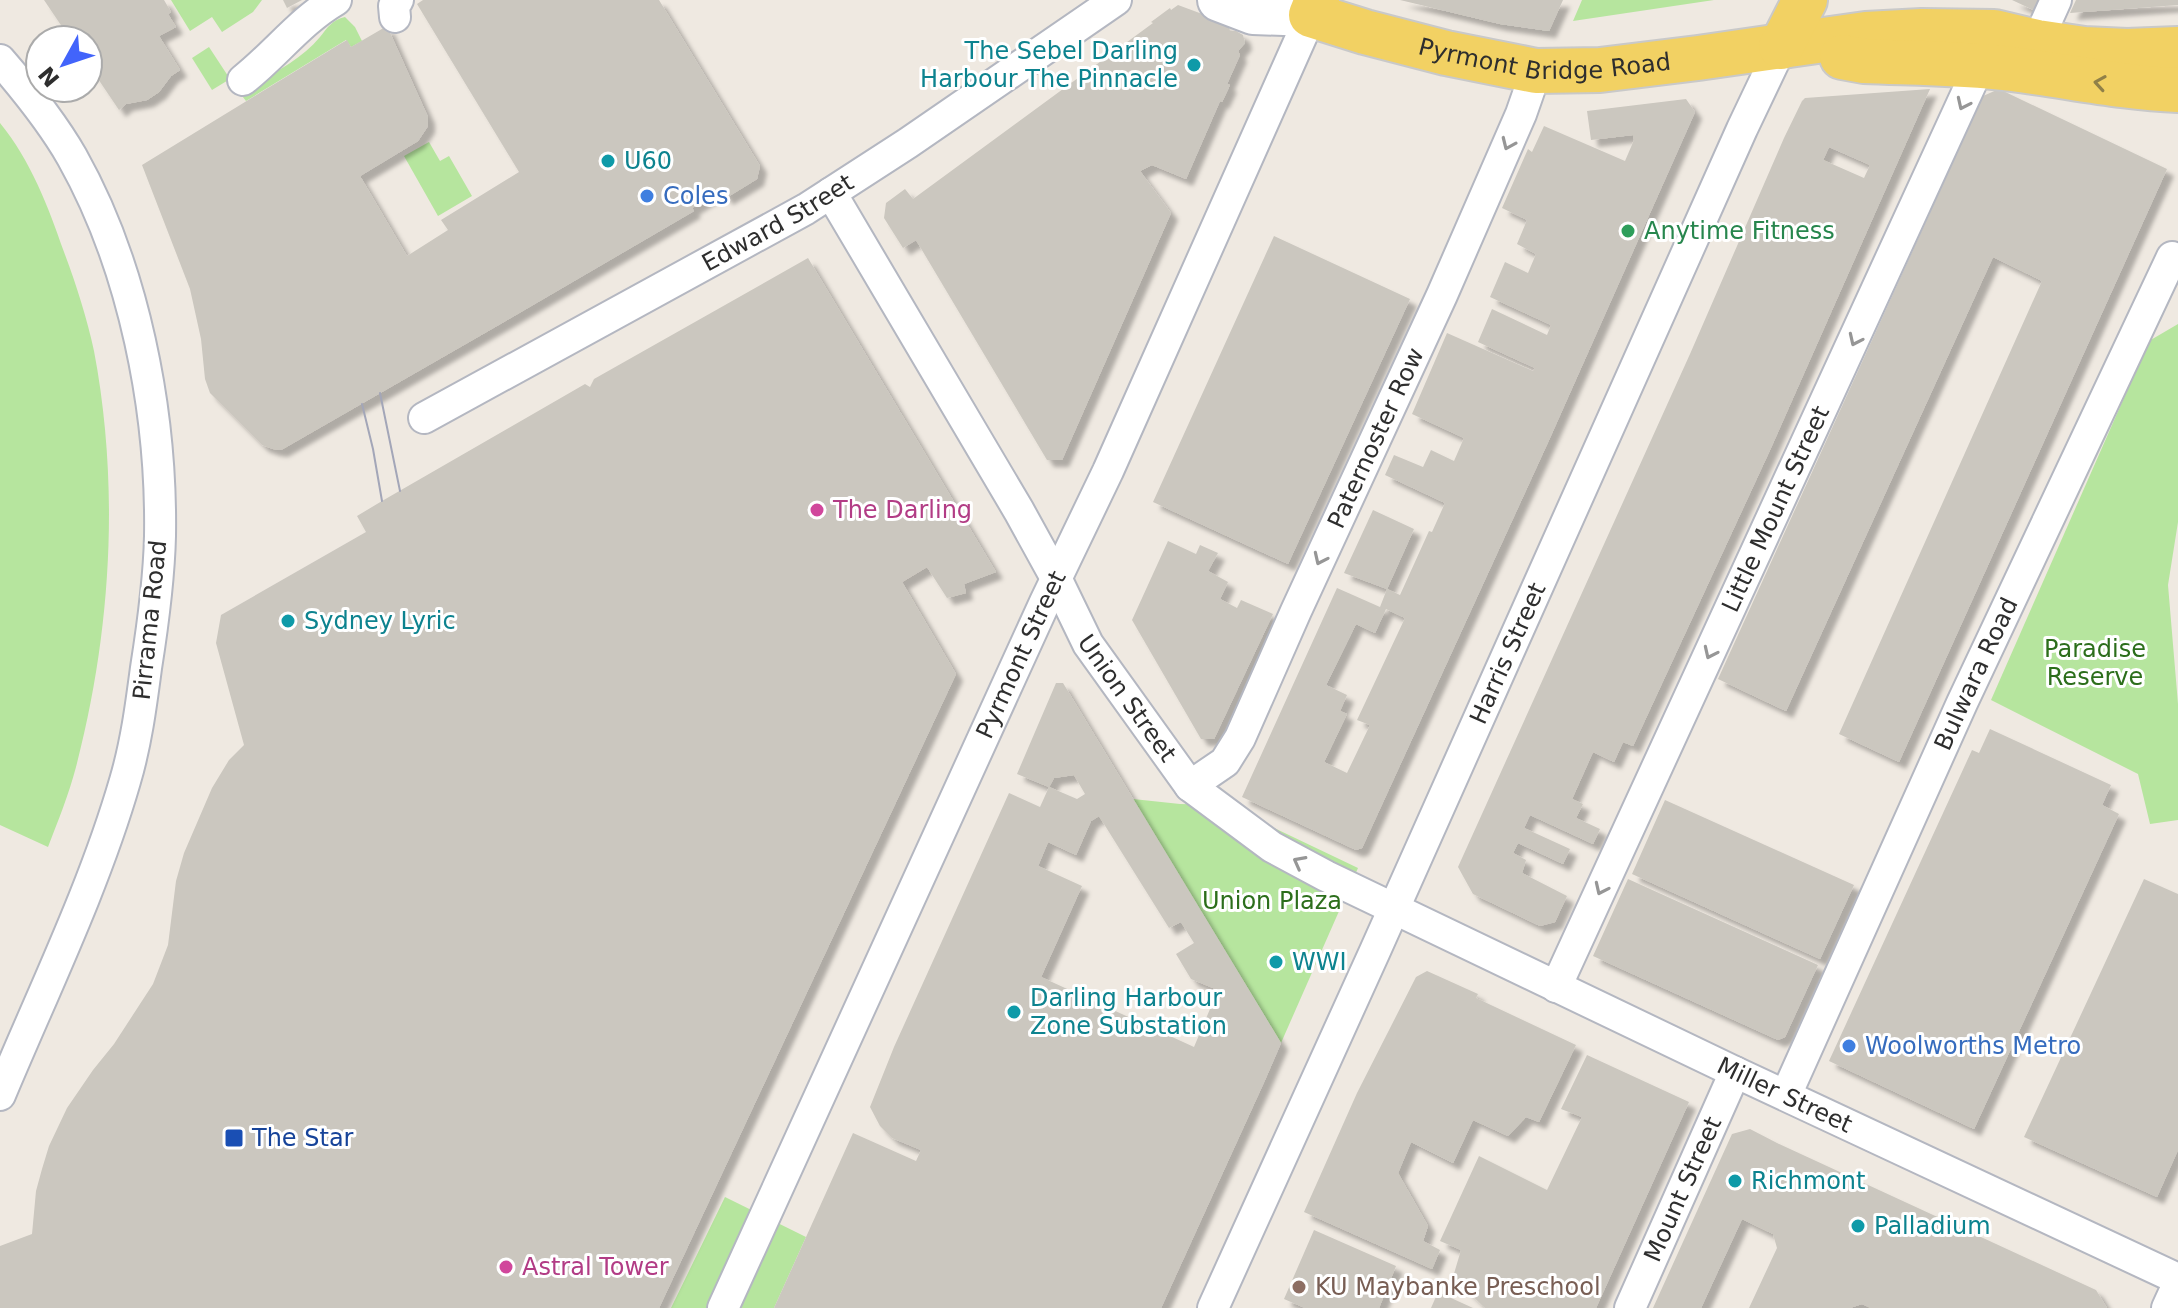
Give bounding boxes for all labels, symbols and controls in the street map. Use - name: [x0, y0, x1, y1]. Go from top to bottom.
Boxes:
- north arrow: [24, 24, 104, 104]
- street label: Pyrmont Bridge Road: [1416, 32, 1672, 86]
- place label: The Sebel Darling Harbour The Pinnacle: [920, 37, 1178, 93]
- marker: The Sebel Darling Harbour The Pinnacle: [1185, 56, 1203, 74]
- text: N: [34, 61, 65, 92]
- one-way arrow: [2094, 75, 2107, 92]
- one-way arrow: [1957, 96, 1973, 110]
- one-way arrow: [1501, 135, 1517, 150]
- place label: U60: [624, 147, 672, 175]
- marker: U60: [599, 152, 617, 170]
- street label: Edward Street: [697, 168, 859, 277]
- place label: Coles: [663, 182, 728, 210]
- marker: Coles: [638, 187, 656, 205]
- place label: Anytime Fitness: [1644, 217, 1835, 245]
- marker: Anytime Fitness: [1619, 222, 1637, 240]
- one-way arrow: [1848, 332, 1864, 347]
- street label: Paternoster Row: [1322, 343, 1430, 533]
- street label: Little Mount Street: [1716, 402, 1835, 617]
- place label: The Darling: [832, 496, 972, 524]
- marker: The Darling: [808, 501, 826, 519]
- street label: Pirrama Road: [128, 539, 172, 701]
- one-way arrow: [1314, 551, 1330, 565]
- street label: Pyrmont Street: [971, 566, 1072, 743]
- street label: Harris Street: [1464, 578, 1552, 728]
- street label: Bulwara Road: [1929, 593, 2024, 755]
- place label: Sydney Lyric: [304, 607, 456, 635]
- marker: Sydney Lyric: [279, 612, 297, 630]
- street label: Union Street: [1072, 629, 1182, 767]
- park label: Paradise Reserve: [2044, 635, 2146, 691]
- one-way arrow: [1704, 644, 1720, 659]
- one-way arrow: [1292, 856, 1307, 871]
- one-way arrow: [1595, 880, 1611, 895]
- park label: Union Plaza: [1202, 887, 1342, 915]
- place label: WWI: [1292, 948, 1347, 976]
- marker: WWI: [1267, 953, 1285, 971]
- place label: Darling Harbour Zone Substation: [1030, 984, 1227, 1040]
- marker: Darling Harbour Zone Substation: [1005, 1003, 1023, 1021]
- place label: Woolworths Metro: [1865, 1032, 2081, 1060]
- marker: Woolworths Metro: [1840, 1037, 1858, 1055]
- street label: Miller Street: [1713, 1052, 1857, 1139]
- street label: Mount Street: [1638, 1112, 1727, 1266]
- place label: The Star: [251, 1124, 354, 1152]
- marker: The Star: [223, 1127, 245, 1149]
- place label: Richmont: [1751, 1167, 1865, 1195]
- marker: Richmont: [1726, 1172, 1744, 1190]
- place label: Palladium: [1874, 1212, 1991, 1240]
- marker: Palladium: [1849, 1217, 1867, 1235]
- place label: Astral Tower: [522, 1253, 669, 1281]
- marker: Astral Tower: [497, 1258, 515, 1276]
- place label: KU Maybanke Preschool: [1315, 1273, 1601, 1301]
- marker: KU Maybanke Preschool: [1290, 1278, 1308, 1296]

